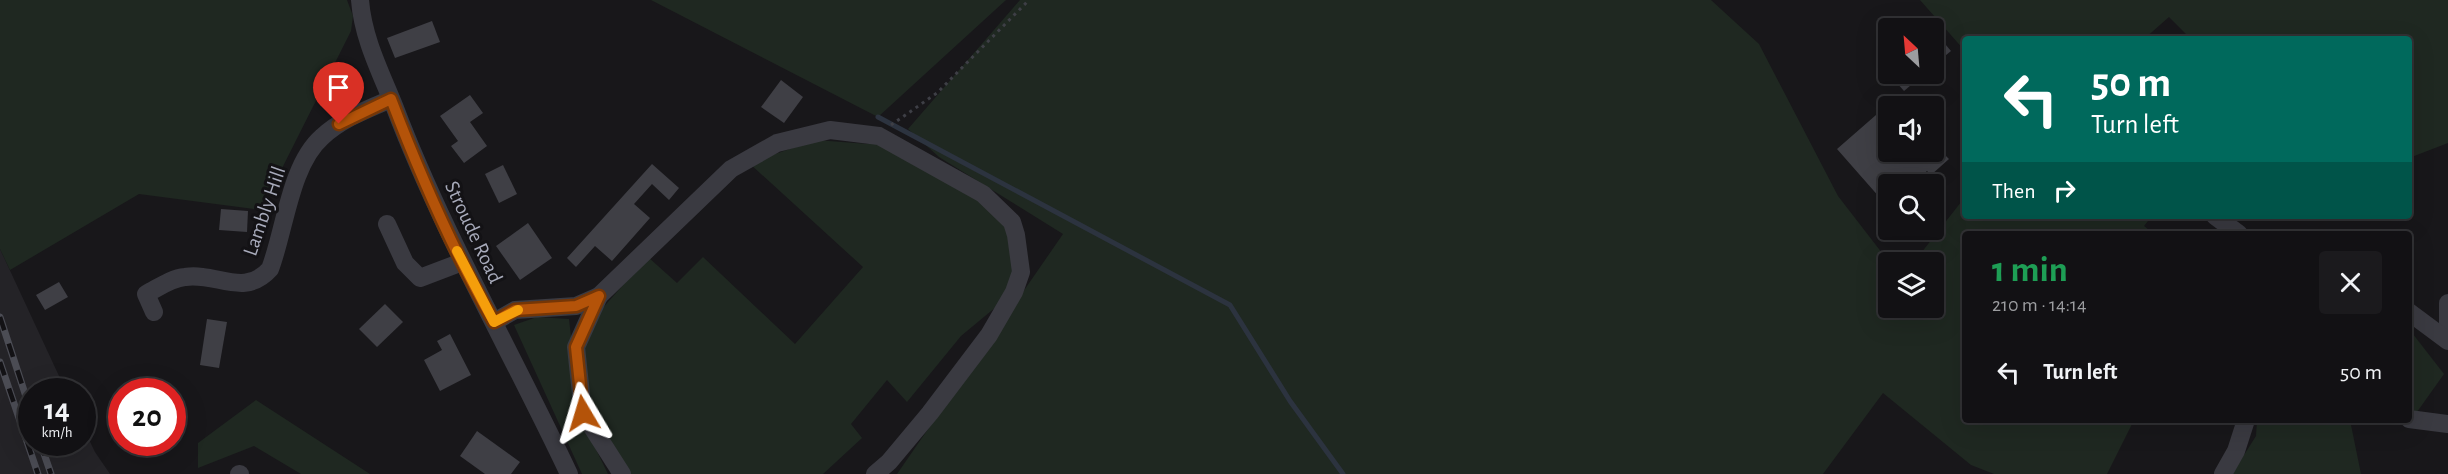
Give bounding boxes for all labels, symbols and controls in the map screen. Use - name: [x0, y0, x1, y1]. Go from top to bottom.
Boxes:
- north arrow: [1878, 18, 1944, 84]
- map controls: [1878, 18, 1944, 318]
- icon: left: [1992, 60, 2070, 138]
- pin: [313, 62, 364, 124]
- text: 50 m: [2091, 62, 2171, 104]
- icon: arrive: [322, 71, 355, 104]
- button: sound: [1878, 96, 1944, 162]
- text: Turn left: [2091, 111, 2179, 138]
- street label: Lambly Hill: [239, 164, 290, 259]
- button: search: [1878, 174, 1944, 240]
- icon: right: [2048, 174, 2081, 207]
- street label: Stroude Road: [441, 178, 506, 287]
- text: Then: [1992, 180, 2036, 202]
- button: close: [2319, 251, 2382, 314]
- button: layers: [1878, 252, 1944, 318]
- text: 1 min: [1992, 252, 2068, 288]
- text: 210 m · 14:14: [1992, 295, 2087, 315]
- icon: left: [1992, 356, 2025, 389]
- text: Turn left: [2043, 361, 2117, 383]
- text: 50 m: [2340, 361, 2382, 383]
- speed limit sign: 20: [108, 378, 186, 456]
- position arrow: [551, 381, 615, 445]
- text: 14: [44, 395, 70, 425]
- text: km/h: [42, 425, 72, 440]

